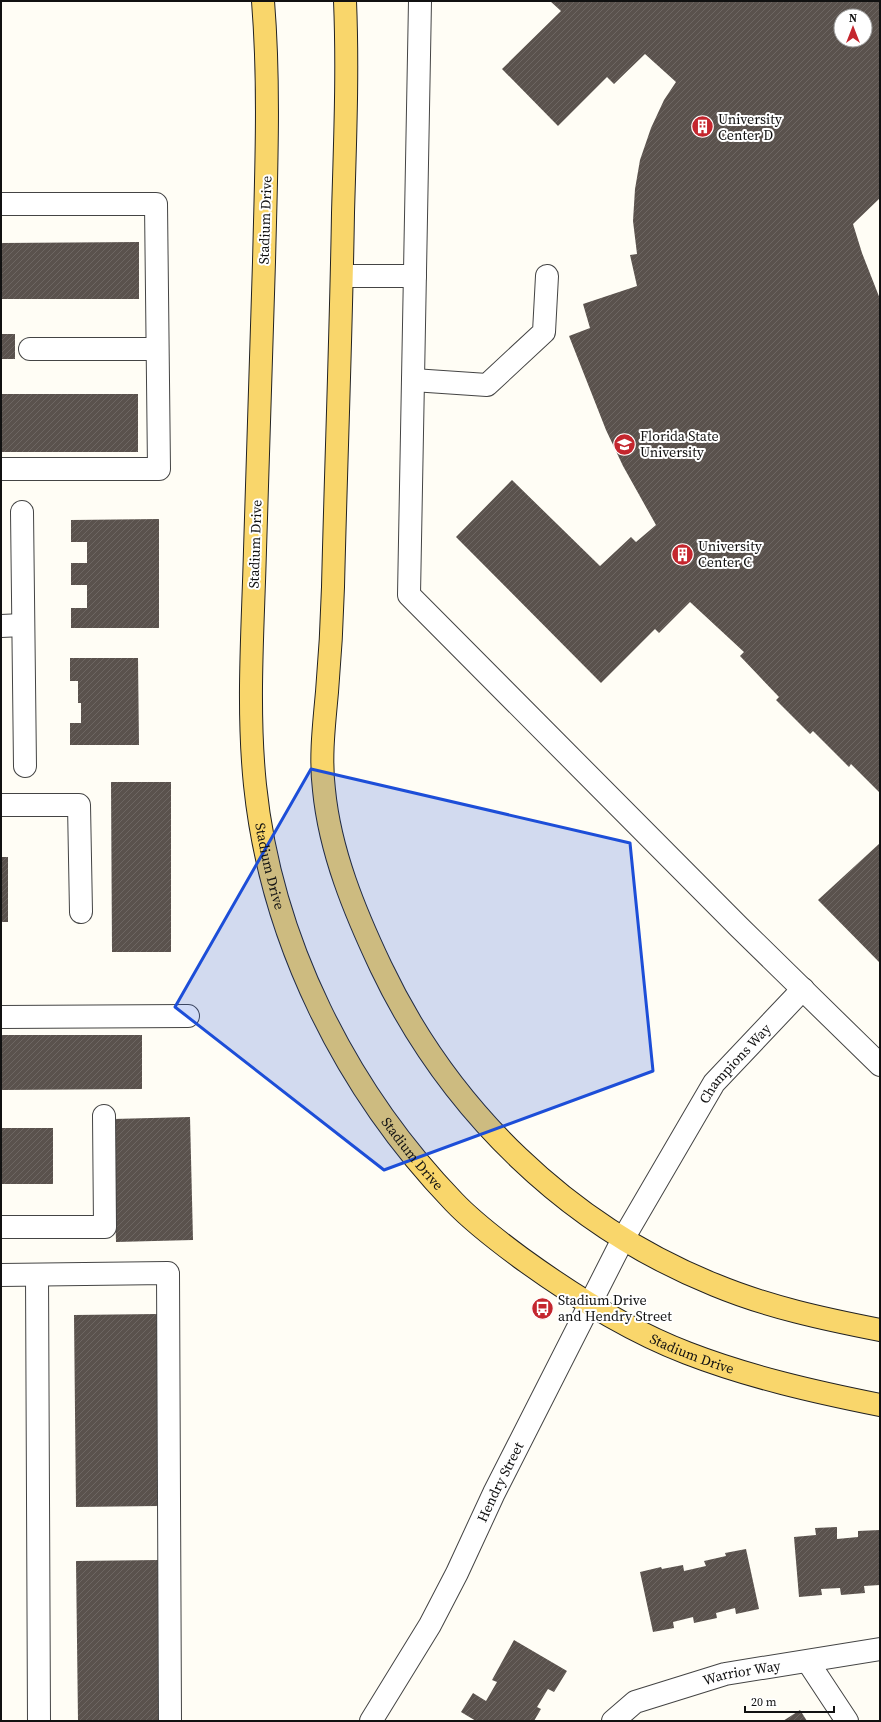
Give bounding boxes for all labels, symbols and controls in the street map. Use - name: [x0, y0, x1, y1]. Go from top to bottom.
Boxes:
- north arrow: [833, 8, 873, 48]
- text: N: [849, 11, 857, 26]
- place label: University Center D: [718, 109, 783, 145]
- building icon: University Center D: [689, 114, 715, 140]
- street label: Stadium Drive: [253, 175, 277, 265]
- place label: Florida State University: [640, 426, 719, 462]
- school or university icon: Florida State University: [612, 431, 638, 457]
- street label: Stadium Drive: [243, 499, 267, 589]
- place label: University Center C: [698, 536, 763, 572]
- building icon: University Center C: [669, 541, 695, 567]
- street label: Stadium Drive: [250, 821, 290, 912]
- street label: Champions Way: [694, 1018, 776, 1107]
- street label: Stadium Drive: [377, 1113, 448, 1195]
- place label: Stadium Drive and Hendry Street: [558, 1290, 672, 1326]
- bus stop icon: Stadium Drive and Hendry Street: [529, 1295, 555, 1321]
- street label: Stadium Drive: [647, 1328, 737, 1379]
- street label: Hendry Street: [472, 1438, 529, 1525]
- street label: Warrior Way: [700, 1655, 783, 1690]
- scale bar: [745, 1688, 834, 1714]
- text: 20 m: [751, 1694, 777, 1710]

